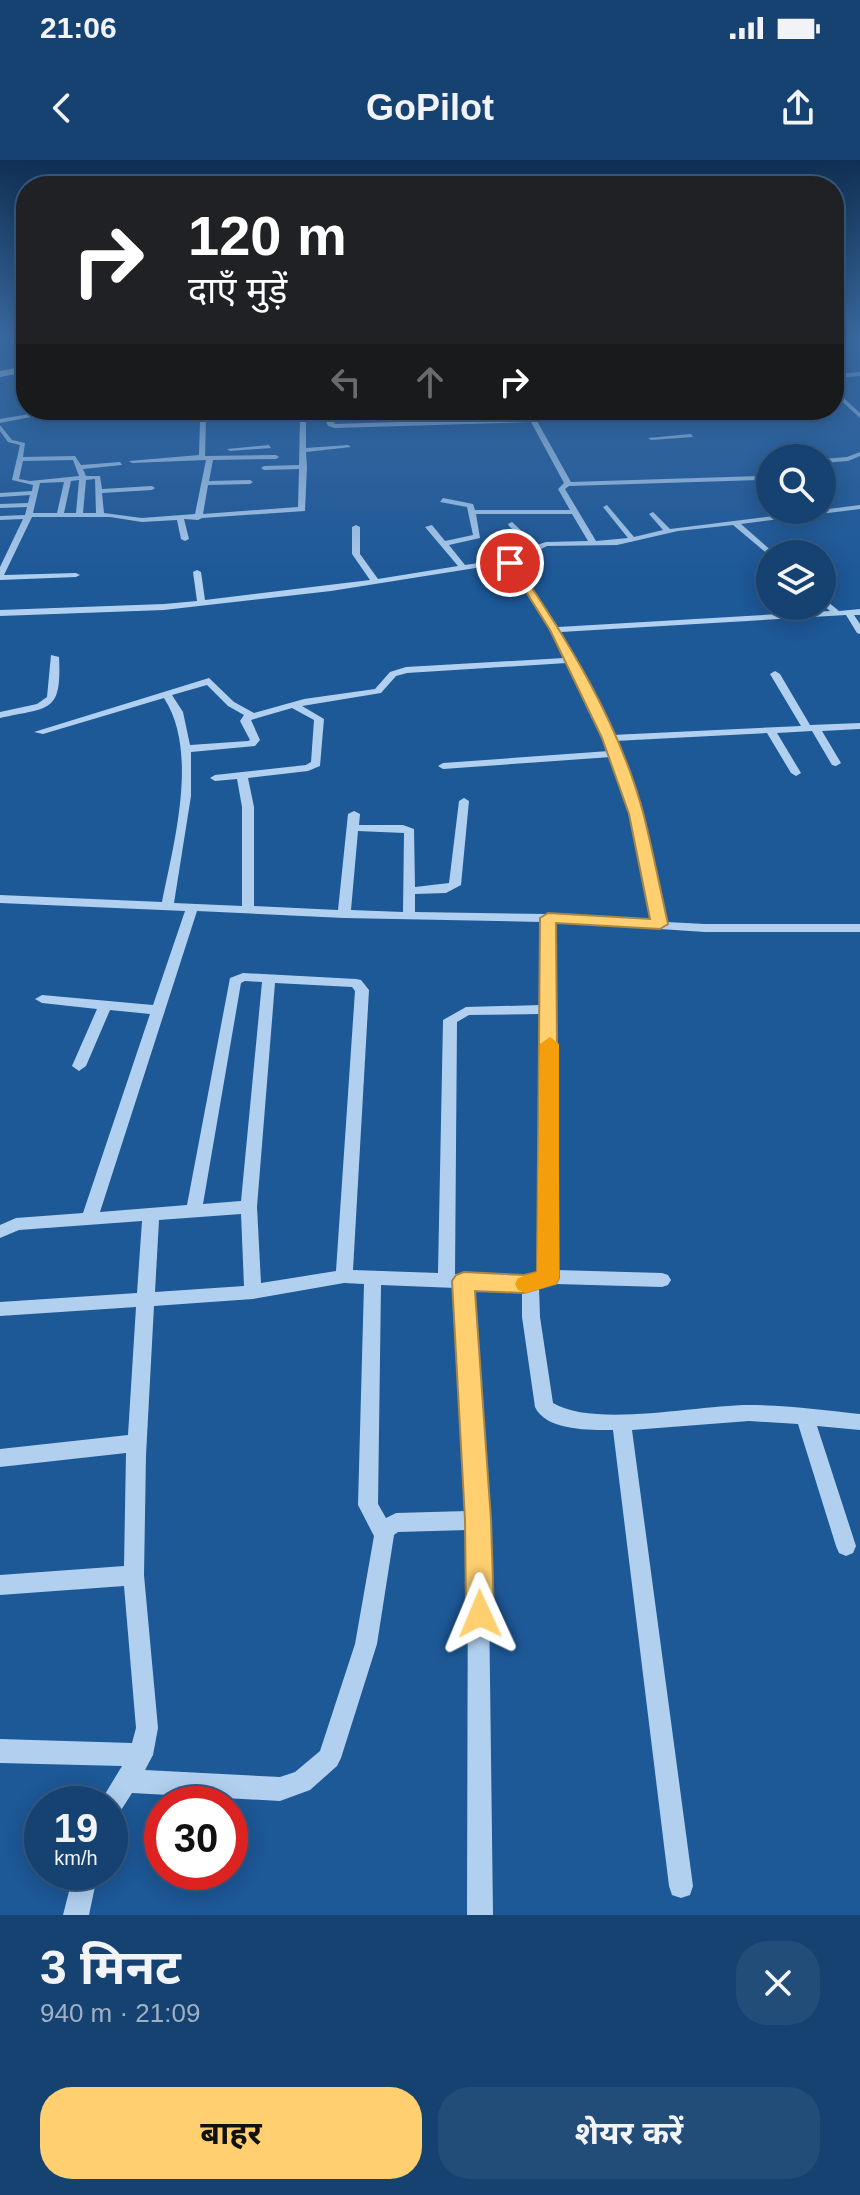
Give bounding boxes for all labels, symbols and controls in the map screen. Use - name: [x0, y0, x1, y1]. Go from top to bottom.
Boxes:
- text: 21:06: [40, 11, 117, 44]
- icon: back: [40, 86, 84, 130]
- icon: share: [776, 86, 820, 130]
- text: GoPilot: [366, 87, 494, 128]
- text: 120 m: [188, 204, 347, 267]
- icon: right: [56, 208, 160, 312]
- text: दाएँ मुड़ें: [188, 270, 287, 311]
- icon: left: [324, 360, 368, 404]
- icon: ahead: [408, 360, 452, 404]
- icon: right: [492, 360, 536, 404]
- map controls: [756, 444, 836, 620]
- button: search: [756, 444, 836, 524]
- pin: [476, 529, 544, 597]
- button: layers: [756, 540, 836, 620]
- icon: arrive: [488, 541, 532, 585]
- position arrow: [438, 1572, 522, 1656]
- speed limit sign: 30: [144, 1786, 248, 1890]
- text: 19: [54, 1806, 98, 1850]
- text: km/h: [54, 1847, 98, 1869]
- text: 3 मिनट: [40, 1941, 181, 1994]
- button: close: [736, 1941, 820, 2025]
- text: 940 m · 21:09: [40, 1998, 200, 2028]
- button: बाहर: [40, 2087, 422, 2179]
- button: शेयर करें: [438, 2087, 820, 2179]

